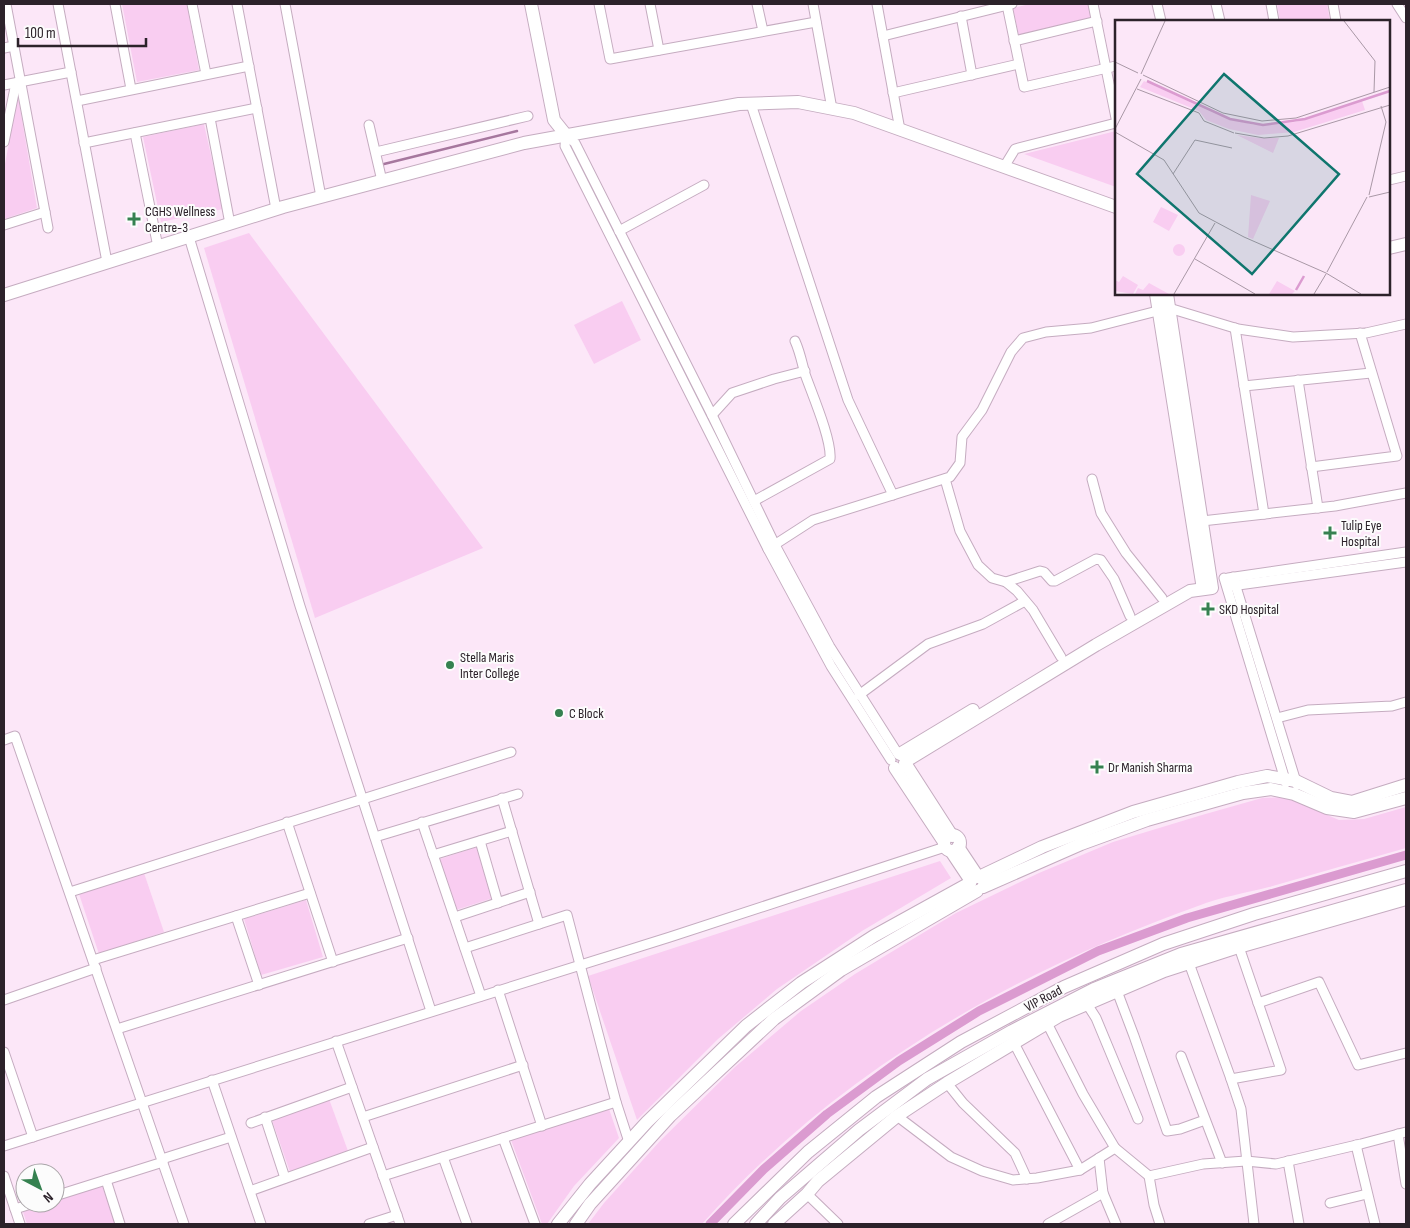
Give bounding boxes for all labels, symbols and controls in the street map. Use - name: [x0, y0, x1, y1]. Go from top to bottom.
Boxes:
- scale bar: [18, 15, 145, 47]
- inset map: [1115, 20, 1390, 295]
- text: 100 m: [25, 24, 56, 43]
- place label: CGHS Wellness Centre-3: [145, 203, 215, 236]
- marker: CGHS Wellness Centre-3: [127, 212, 141, 226]
- place label: Tulip Eye Hospital: [1341, 517, 1382, 550]
- marker: Tulip Eye Hospital: [1323, 526, 1337, 540]
- place label: SKD Hospital: [1219, 601, 1279, 618]
- marker: SKD Hospital: [1201, 602, 1215, 616]
- place label: Stella Maris Inter College: [460, 649, 519, 682]
- marker: Stella Maris Inter College: [444, 659, 456, 671]
- place label: C Block: [569, 705, 604, 722]
- marker: C Block: [553, 707, 565, 719]
- place label: Dr Manish Sharma: [1108, 759, 1192, 776]
- marker: Dr Manish Sharma: [1090, 760, 1104, 774]
- street label: VIP Road: [1021, 981, 1065, 1015]
- north arrow: [15, 1163, 65, 1213]
- text: N: [40, 1189, 57, 1206]

